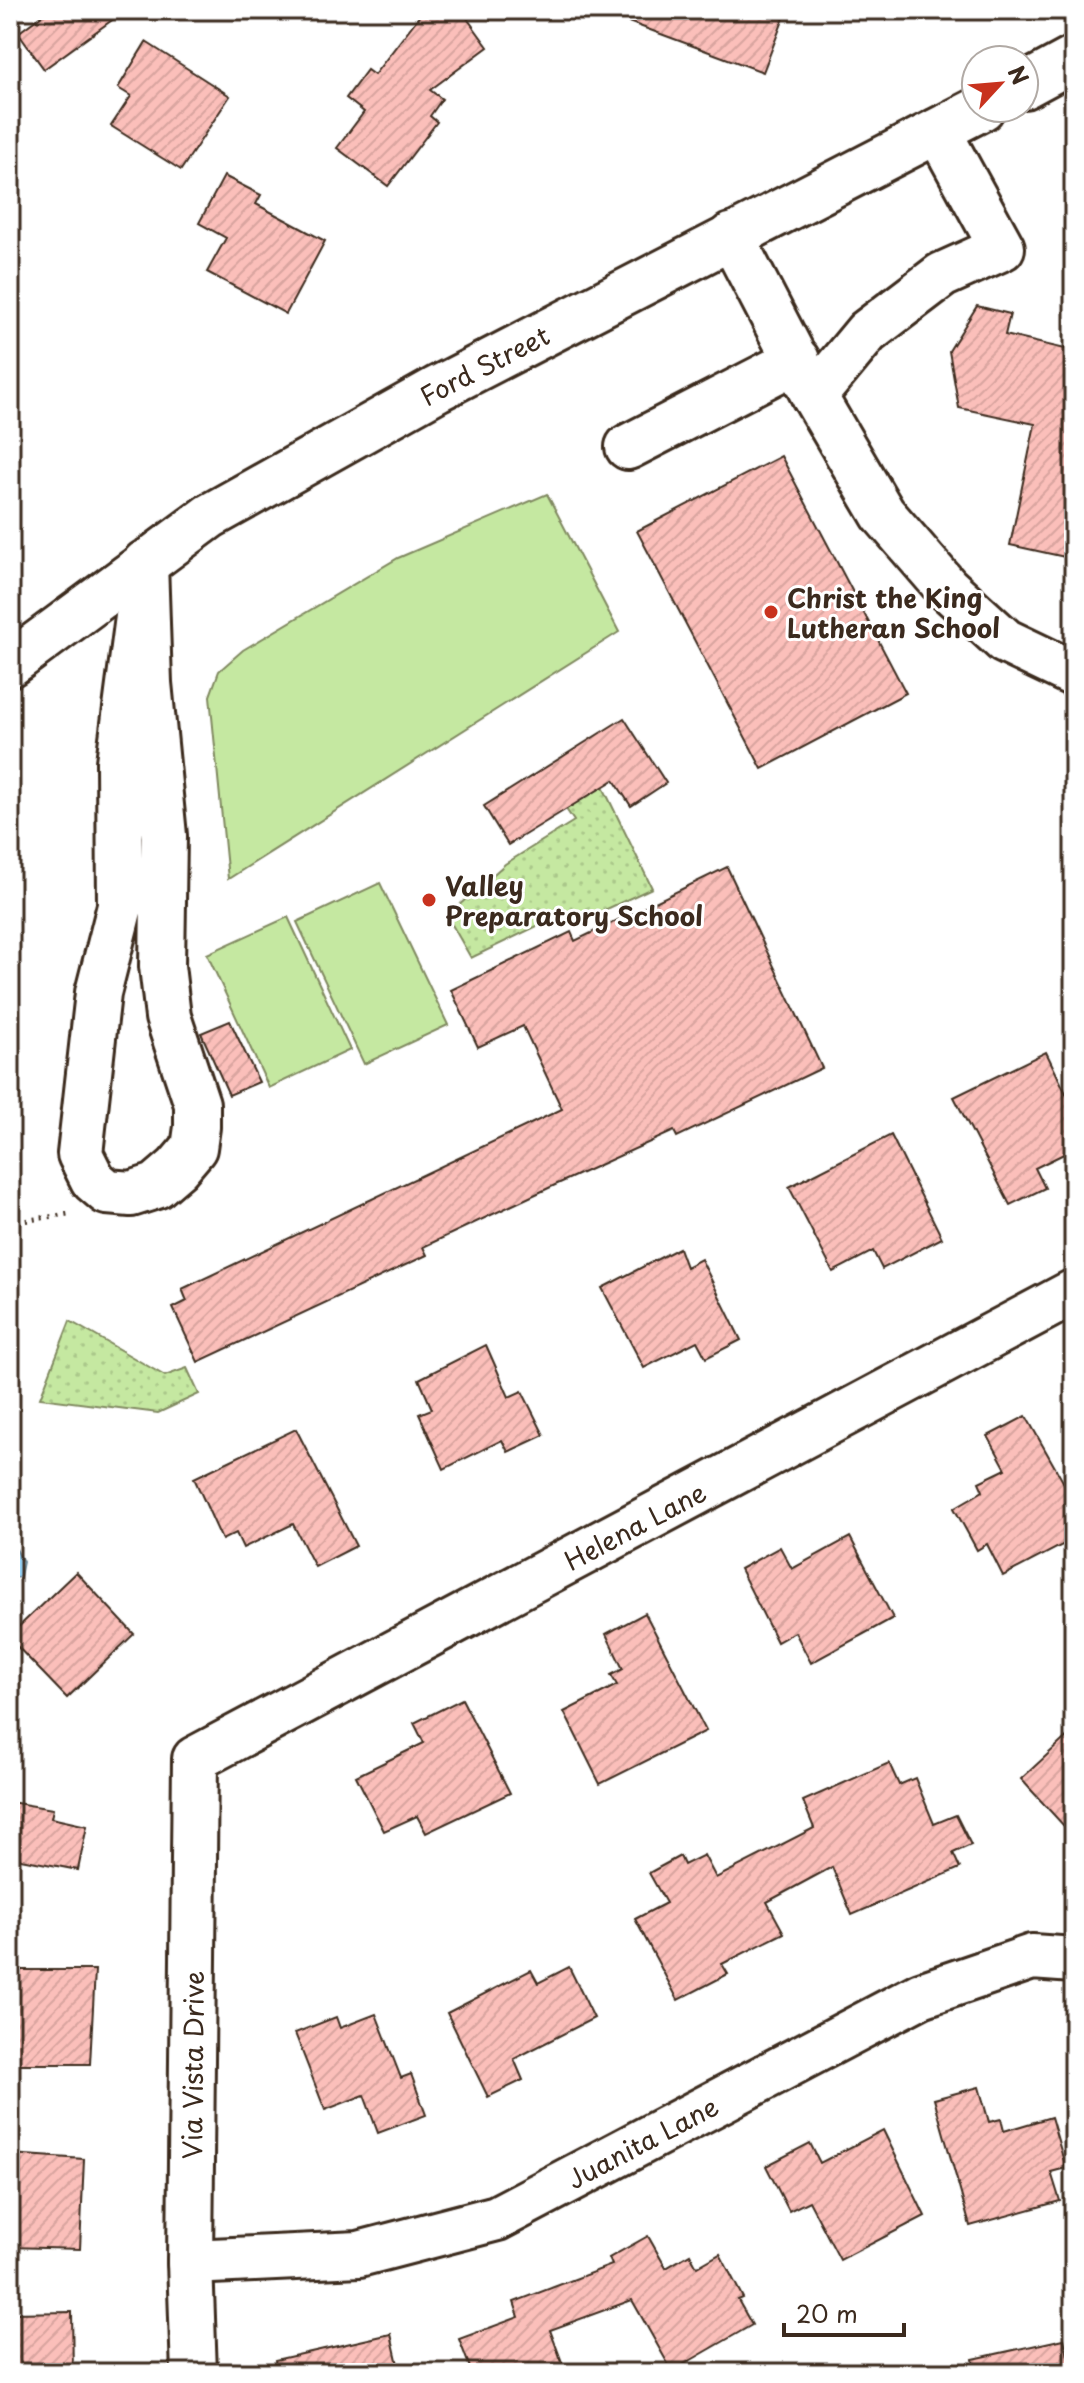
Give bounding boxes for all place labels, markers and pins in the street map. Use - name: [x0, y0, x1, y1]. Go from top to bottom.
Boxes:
- place label: Christ the King Lutheran School: [787, 578, 1000, 647]
- marker: Christ the King Lutheran School: [762, 603, 780, 621]
- place label: Valley Preparatory School: [445, 866, 703, 935]
- marker: Valley Preparatory School: [420, 891, 438, 909]

